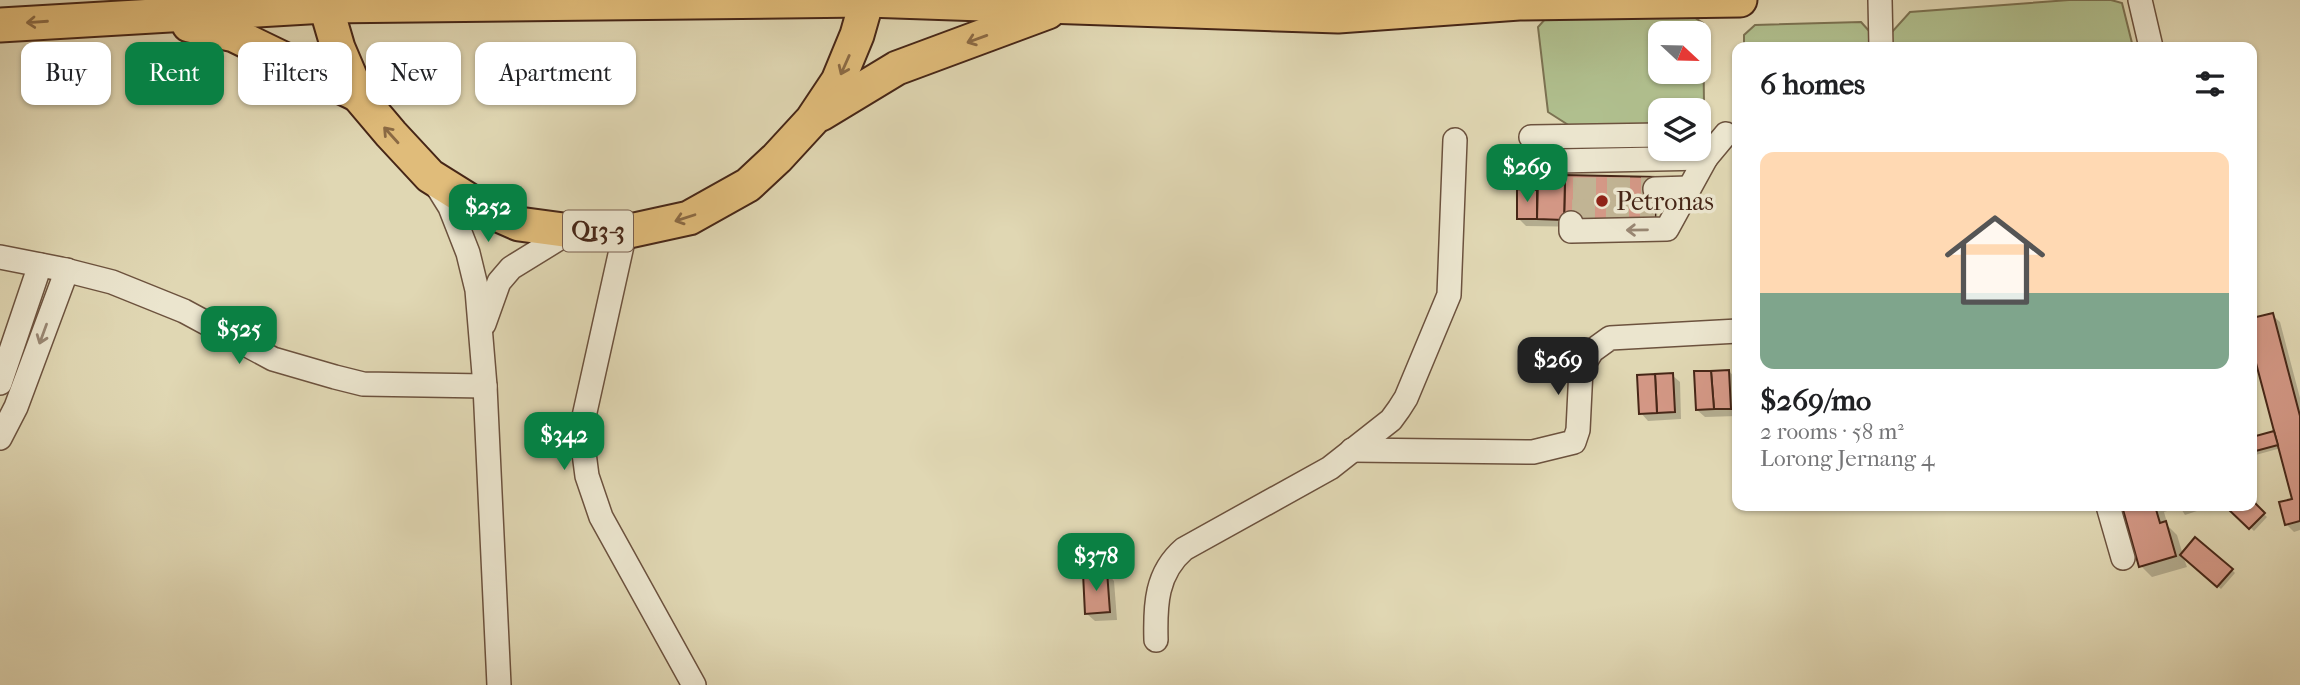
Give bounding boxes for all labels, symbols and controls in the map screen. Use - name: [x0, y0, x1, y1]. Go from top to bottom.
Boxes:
- one-way arrow: [26, 16, 49, 29]
- north arrow: [1648, 21, 1712, 84]
- map controls: [1648, 21, 1711, 161]
- one-way arrow: [966, 34, 988, 46]
- chip: Buy: [21, 42, 111, 105]
- chip: Rent: [125, 42, 224, 105]
- chip: Filters: [238, 42, 352, 105]
- chip: New: [366, 42, 461, 105]
- chip: Apartment: [475, 42, 636, 105]
- one-way arrow: [838, 54, 851, 75]
- icon: filters: [2191, 65, 2229, 103]
- text: 6 homes: [1760, 67, 1865, 102]
- button: layers: [1648, 98, 1711, 161]
- one-way arrow: [383, 127, 400, 144]
- pin: $269: [1486, 144, 1568, 204]
- text: $269: [1503, 153, 1552, 180]
- pin: $252: [447, 184, 529, 244]
- place label: Petronas: [1616, 186, 1714, 217]
- text: $252: [465, 193, 511, 220]
- marker: Petronas: [1594, 193, 1610, 209]
- icon: home: [1932, 197, 2058, 323]
- road number: Q13-3: [563, 210, 633, 252]
- one-way arrow: [674, 213, 696, 225]
- one-way arrow: [1626, 223, 1649, 237]
- pin: $525: [198, 306, 280, 366]
- text: $525: [217, 315, 261, 342]
- one-way arrow: [36, 323, 48, 345]
- pin: $269: [1517, 338, 1599, 397]
- text: $269: [1534, 346, 1583, 373]
- text: $269/mo: [1760, 383, 1871, 418]
- pin: $342: [523, 412, 605, 472]
- text: 2 rooms · 58 m²: [1760, 418, 1904, 445]
- text: $342: [540, 421, 588, 448]
- text: Lorong Jernang 4: [1760, 445, 1935, 472]
- pin: $378: [1055, 534, 1137, 593]
- text: $378: [1074, 542, 1118, 569]

